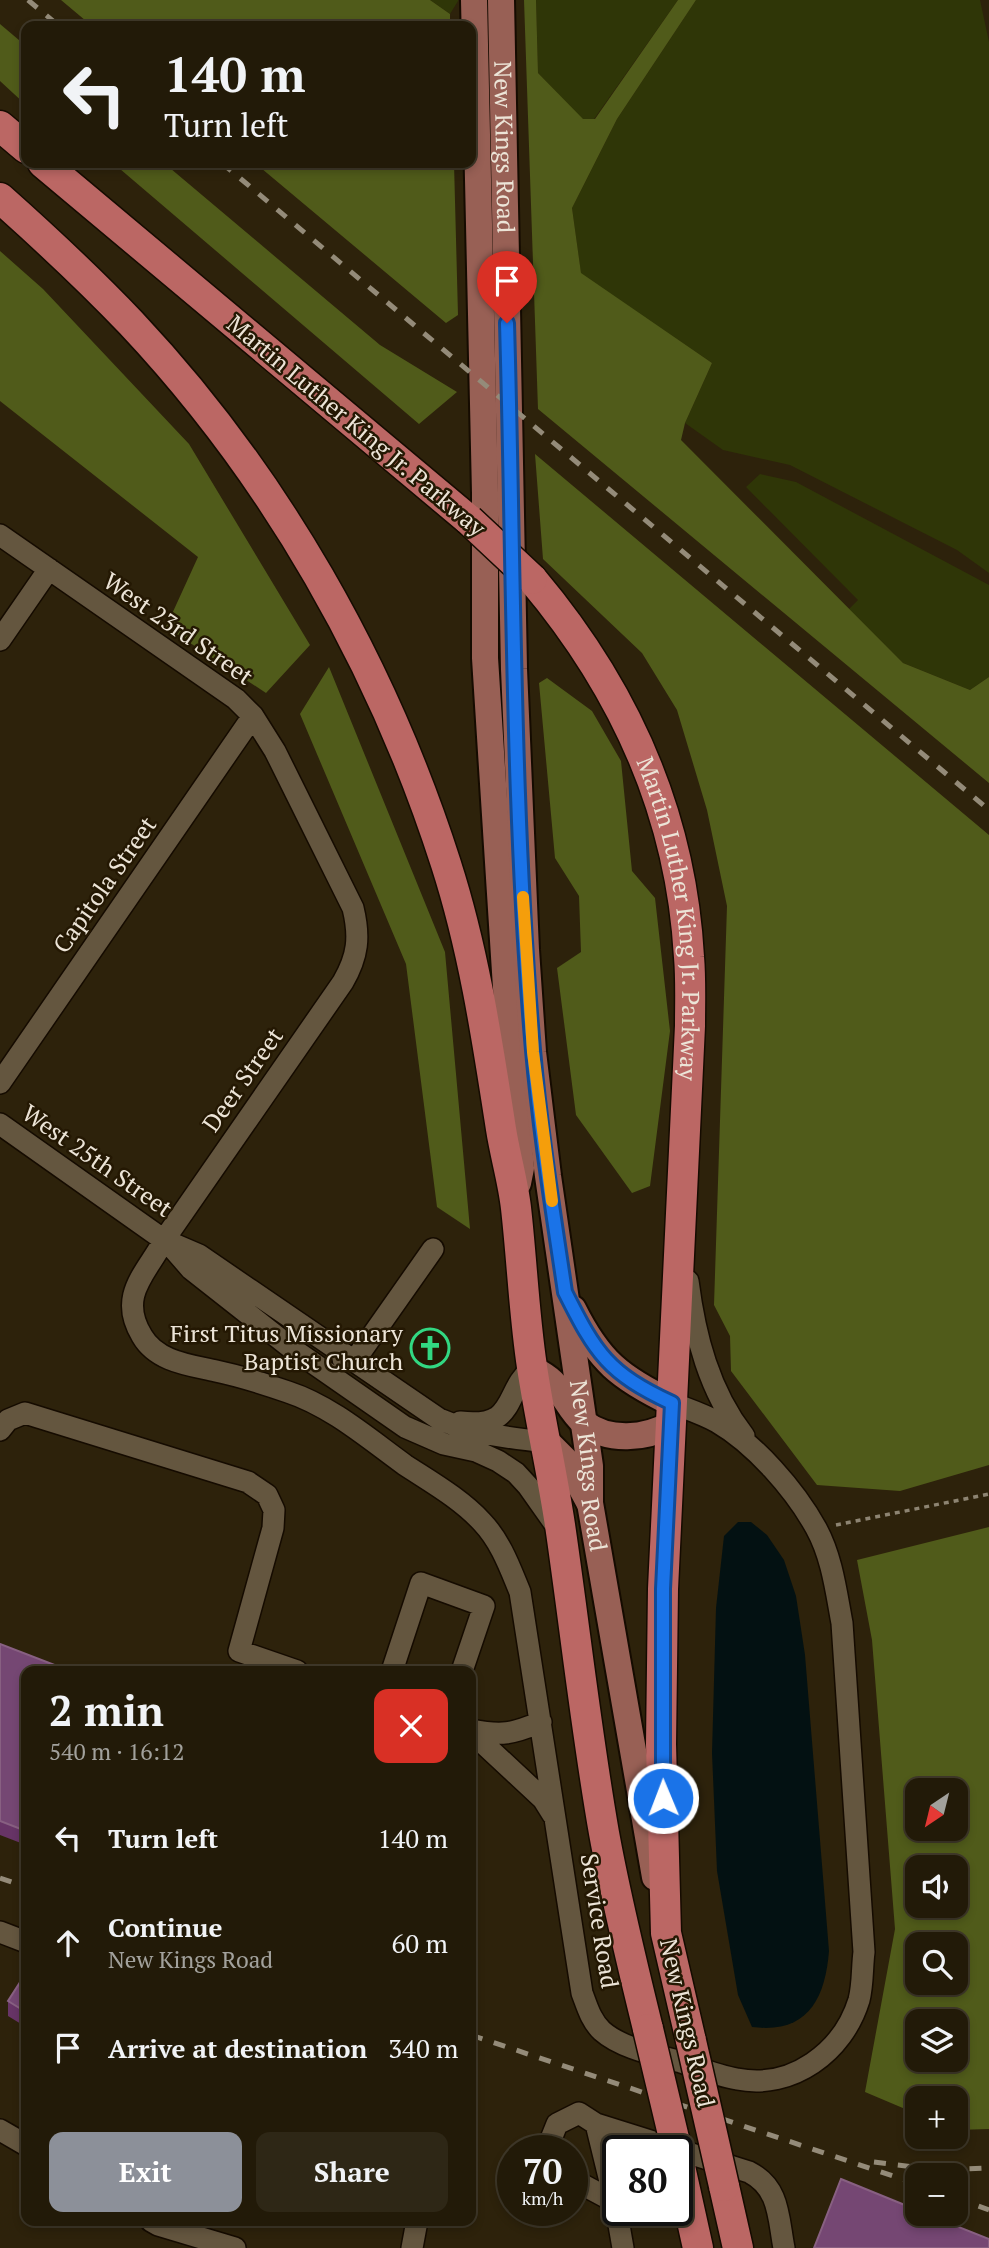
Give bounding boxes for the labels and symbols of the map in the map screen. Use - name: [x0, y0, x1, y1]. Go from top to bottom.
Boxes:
- street label: New Kings Road: [487, 60, 523, 233]
- pin: [477, 251, 537, 323]
- street label: Martin Luther King Jr. Parkway: [221, 307, 493, 544]
- street label: West 23rd Street: [97, 565, 260, 692]
- street label: Martin Luther King Jr. Parkway: [629, 752, 707, 1082]
- street label: Capitola Street: [45, 810, 163, 959]
- street label: Deer Street: [195, 1021, 290, 1138]
- street label: West 25th Street: [16, 1096, 179, 1224]
- place label: First Titus Missionary Baptist Church: [170, 1317, 404, 1377]
- church icon: First Titus Missionary Baptist Church: [409, 1327, 451, 1369]
- street label: New Kings Road: [563, 1378, 615, 1554]
- position arrow: [626, 1761, 700, 1835]
- north arrow: [905, 1778, 968, 1841]
- street label: Service Road: [574, 1851, 626, 1991]
- street label: New Kings Road: [653, 1935, 723, 2110]
- speed limit sign: 80: [602, 2135, 693, 2226]

